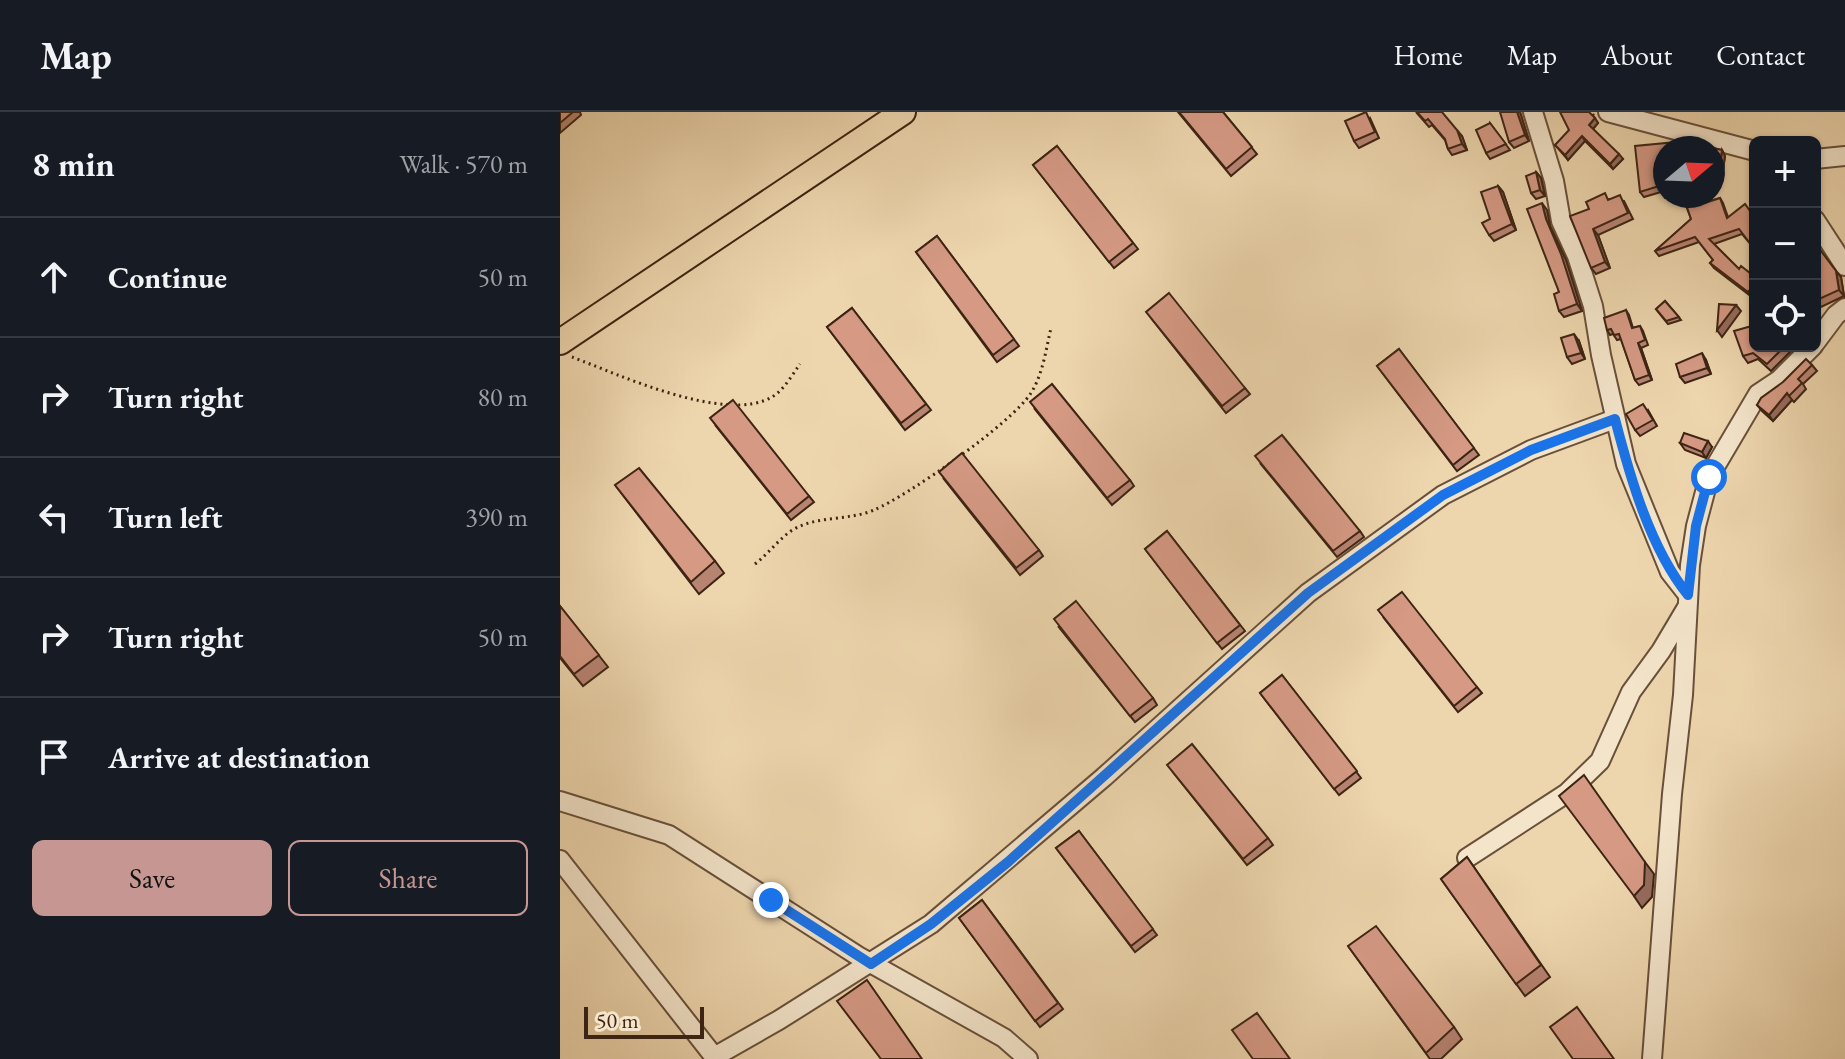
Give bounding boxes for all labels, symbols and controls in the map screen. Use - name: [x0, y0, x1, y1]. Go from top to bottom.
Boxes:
- text: Map: [40, 31, 112, 80]
- text: Home: [1393, 37, 1463, 73]
- text: Map: [1507, 37, 1557, 73]
- text: About: [1601, 37, 1672, 73]
- text: Contact: [1716, 37, 1805, 73]
- north arrow: [1653, 136, 1725, 208]
- map controls: [1749, 136, 1821, 352]
- button: +: [1749, 136, 1821, 208]
- text: 8 min: [32, 142, 115, 186]
- text: Walk · 570 m: [400, 147, 528, 181]
- button: −: [1749, 208, 1821, 280]
- icon: ahead: [32, 255, 76, 299]
- text: Continue: [108, 258, 227, 297]
- text: 50 m: [478, 260, 528, 294]
- button: locate: [1749, 280, 1821, 352]
- icon: right: [32, 375, 76, 419]
- text: Turn right: [108, 378, 244, 417]
- text: 80 m: [478, 380, 528, 414]
- route start: [1691, 459, 1727, 495]
- icon: left: [32, 495, 76, 539]
- text: Turn left: [108, 498, 222, 537]
- text: 390 m: [465, 500, 528, 534]
- icon: right: [32, 615, 76, 659]
- text: Turn right: [108, 618, 244, 657]
- text: 50 m: [478, 620, 528, 654]
- icon: arrive: [32, 735, 76, 779]
- text: Arrive at destination: [108, 738, 370, 777]
- button: Save: [32, 840, 272, 916]
- button: Share: [288, 840, 528, 916]
- route end: [753, 882, 789, 918]
- scale bar: [584, 1003, 704, 1039]
- text: 50 m: [596, 1006, 639, 1035]

